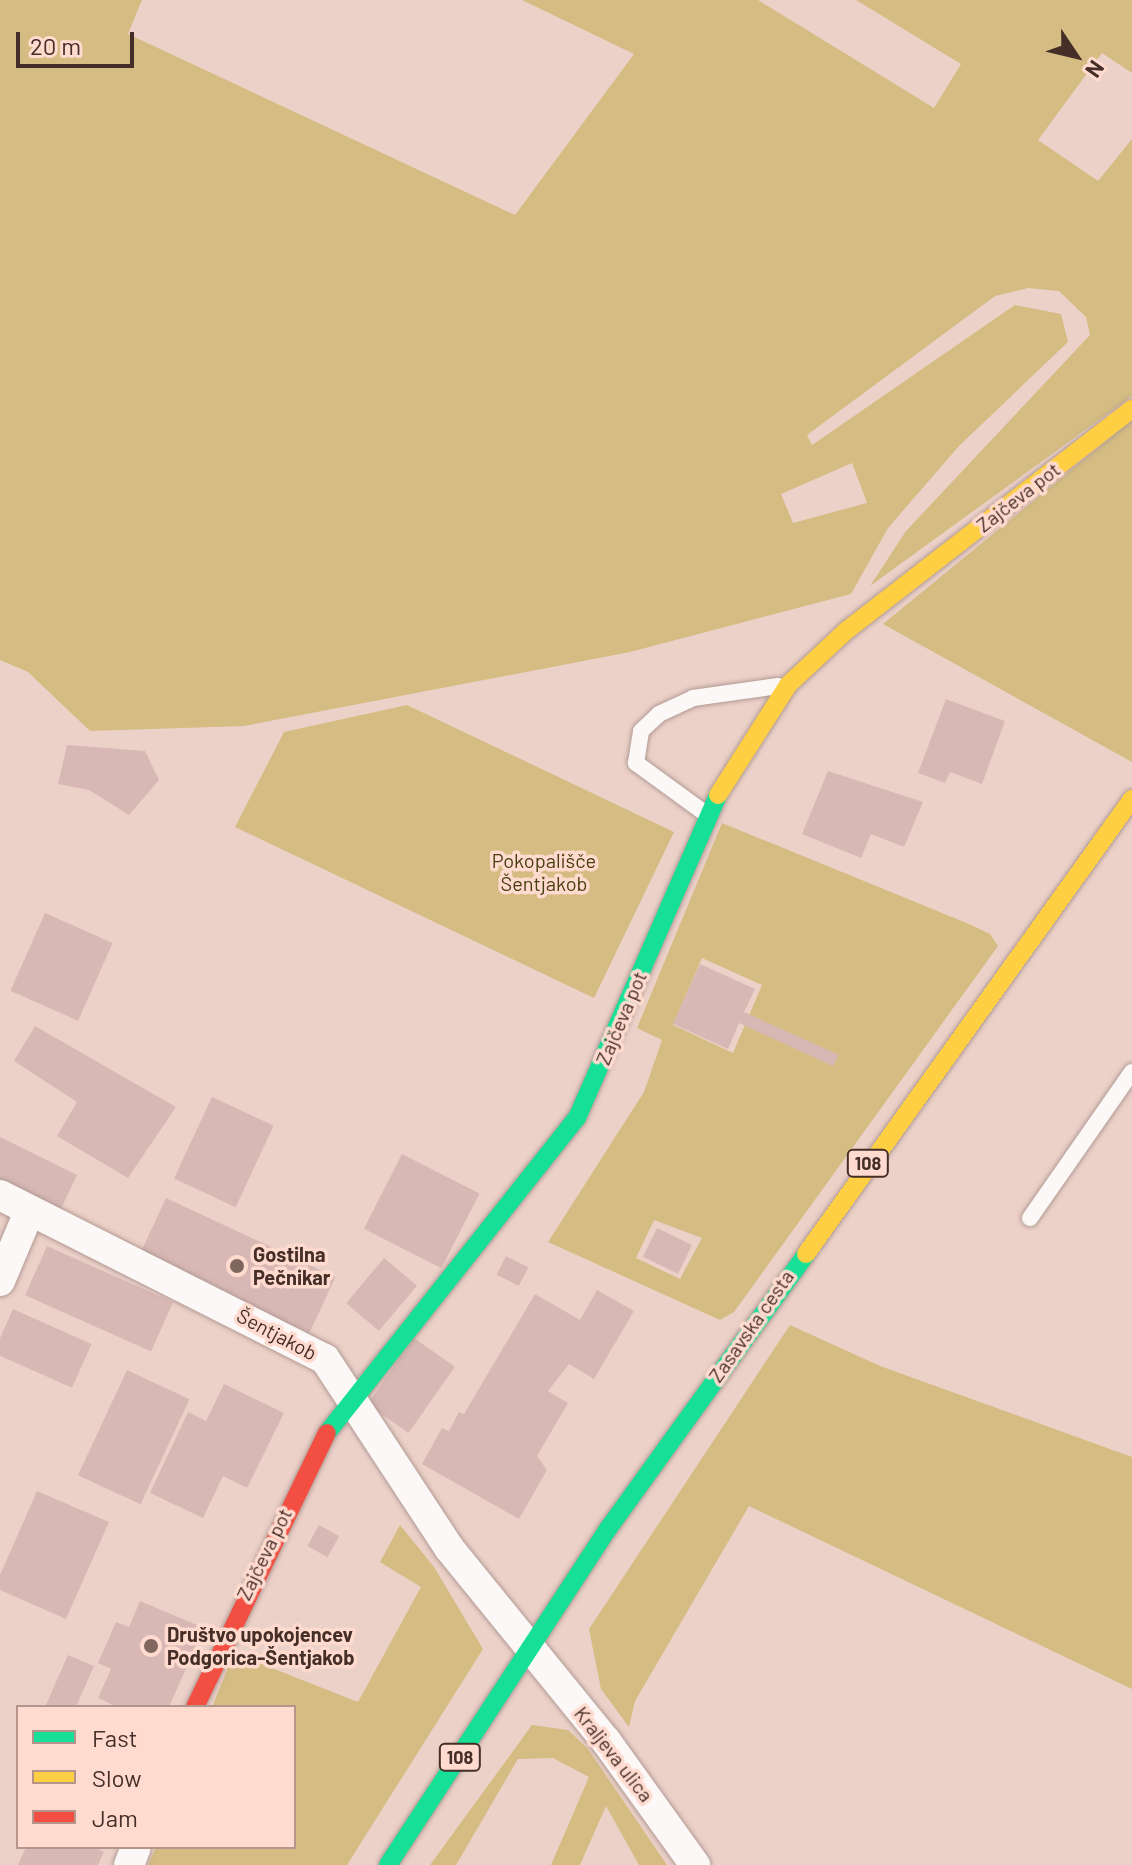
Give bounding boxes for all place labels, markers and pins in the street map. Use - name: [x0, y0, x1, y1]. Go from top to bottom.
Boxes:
- place label: Gostilna Pečnikar: [253, 1242, 330, 1289]
- marker: Gostilna Pečnikar: [228, 1257, 246, 1275]
- place label: Društvo upokojencev Podgorica-Šentjakob: [167, 1622, 355, 1669]
- marker: Društvo upokojencev Podgorica-Šentjakob: [142, 1637, 160, 1655]

